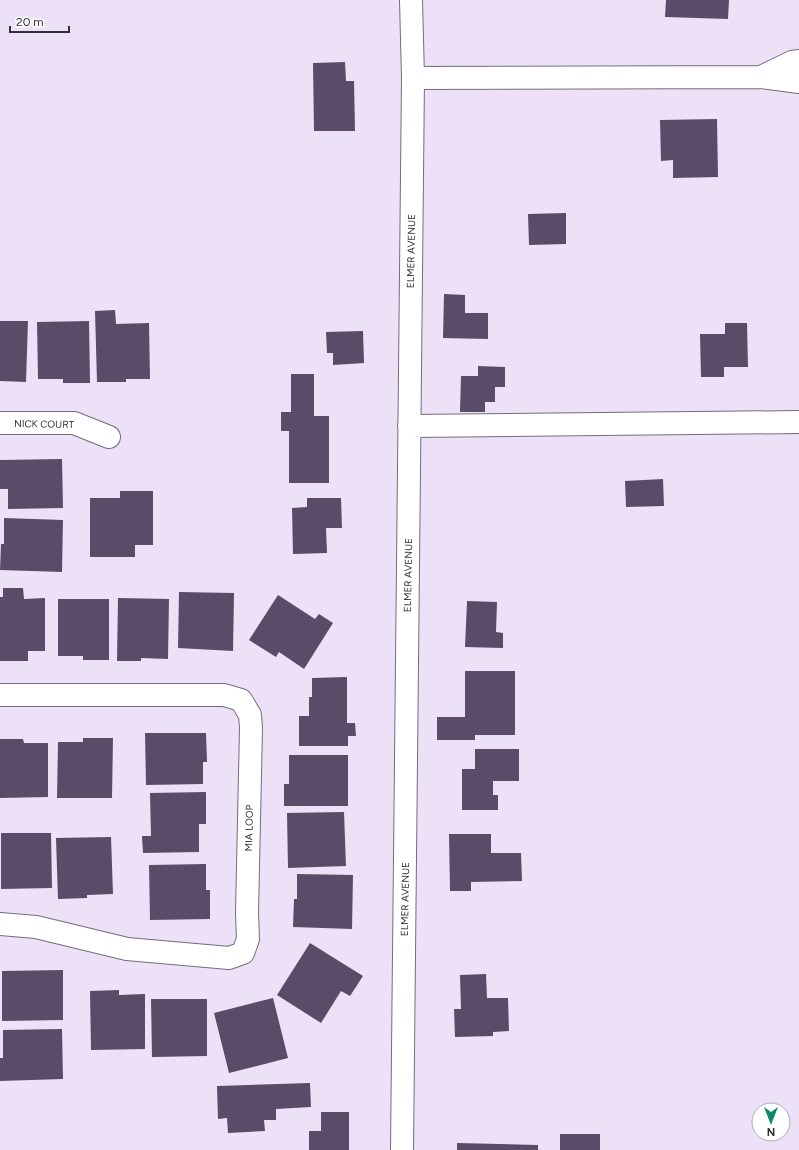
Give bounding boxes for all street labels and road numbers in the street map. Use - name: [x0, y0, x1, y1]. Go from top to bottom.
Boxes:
- street label: ELMER AVENUE: [404, 214, 418, 288]
- street label: NICK COURT: [14, 417, 75, 431]
- street label: ELMER AVENUE: [401, 538, 415, 612]
- street label: MIA LOOP: [242, 804, 256, 851]
- street label: ELMER AVENUE: [398, 862, 412, 936]

